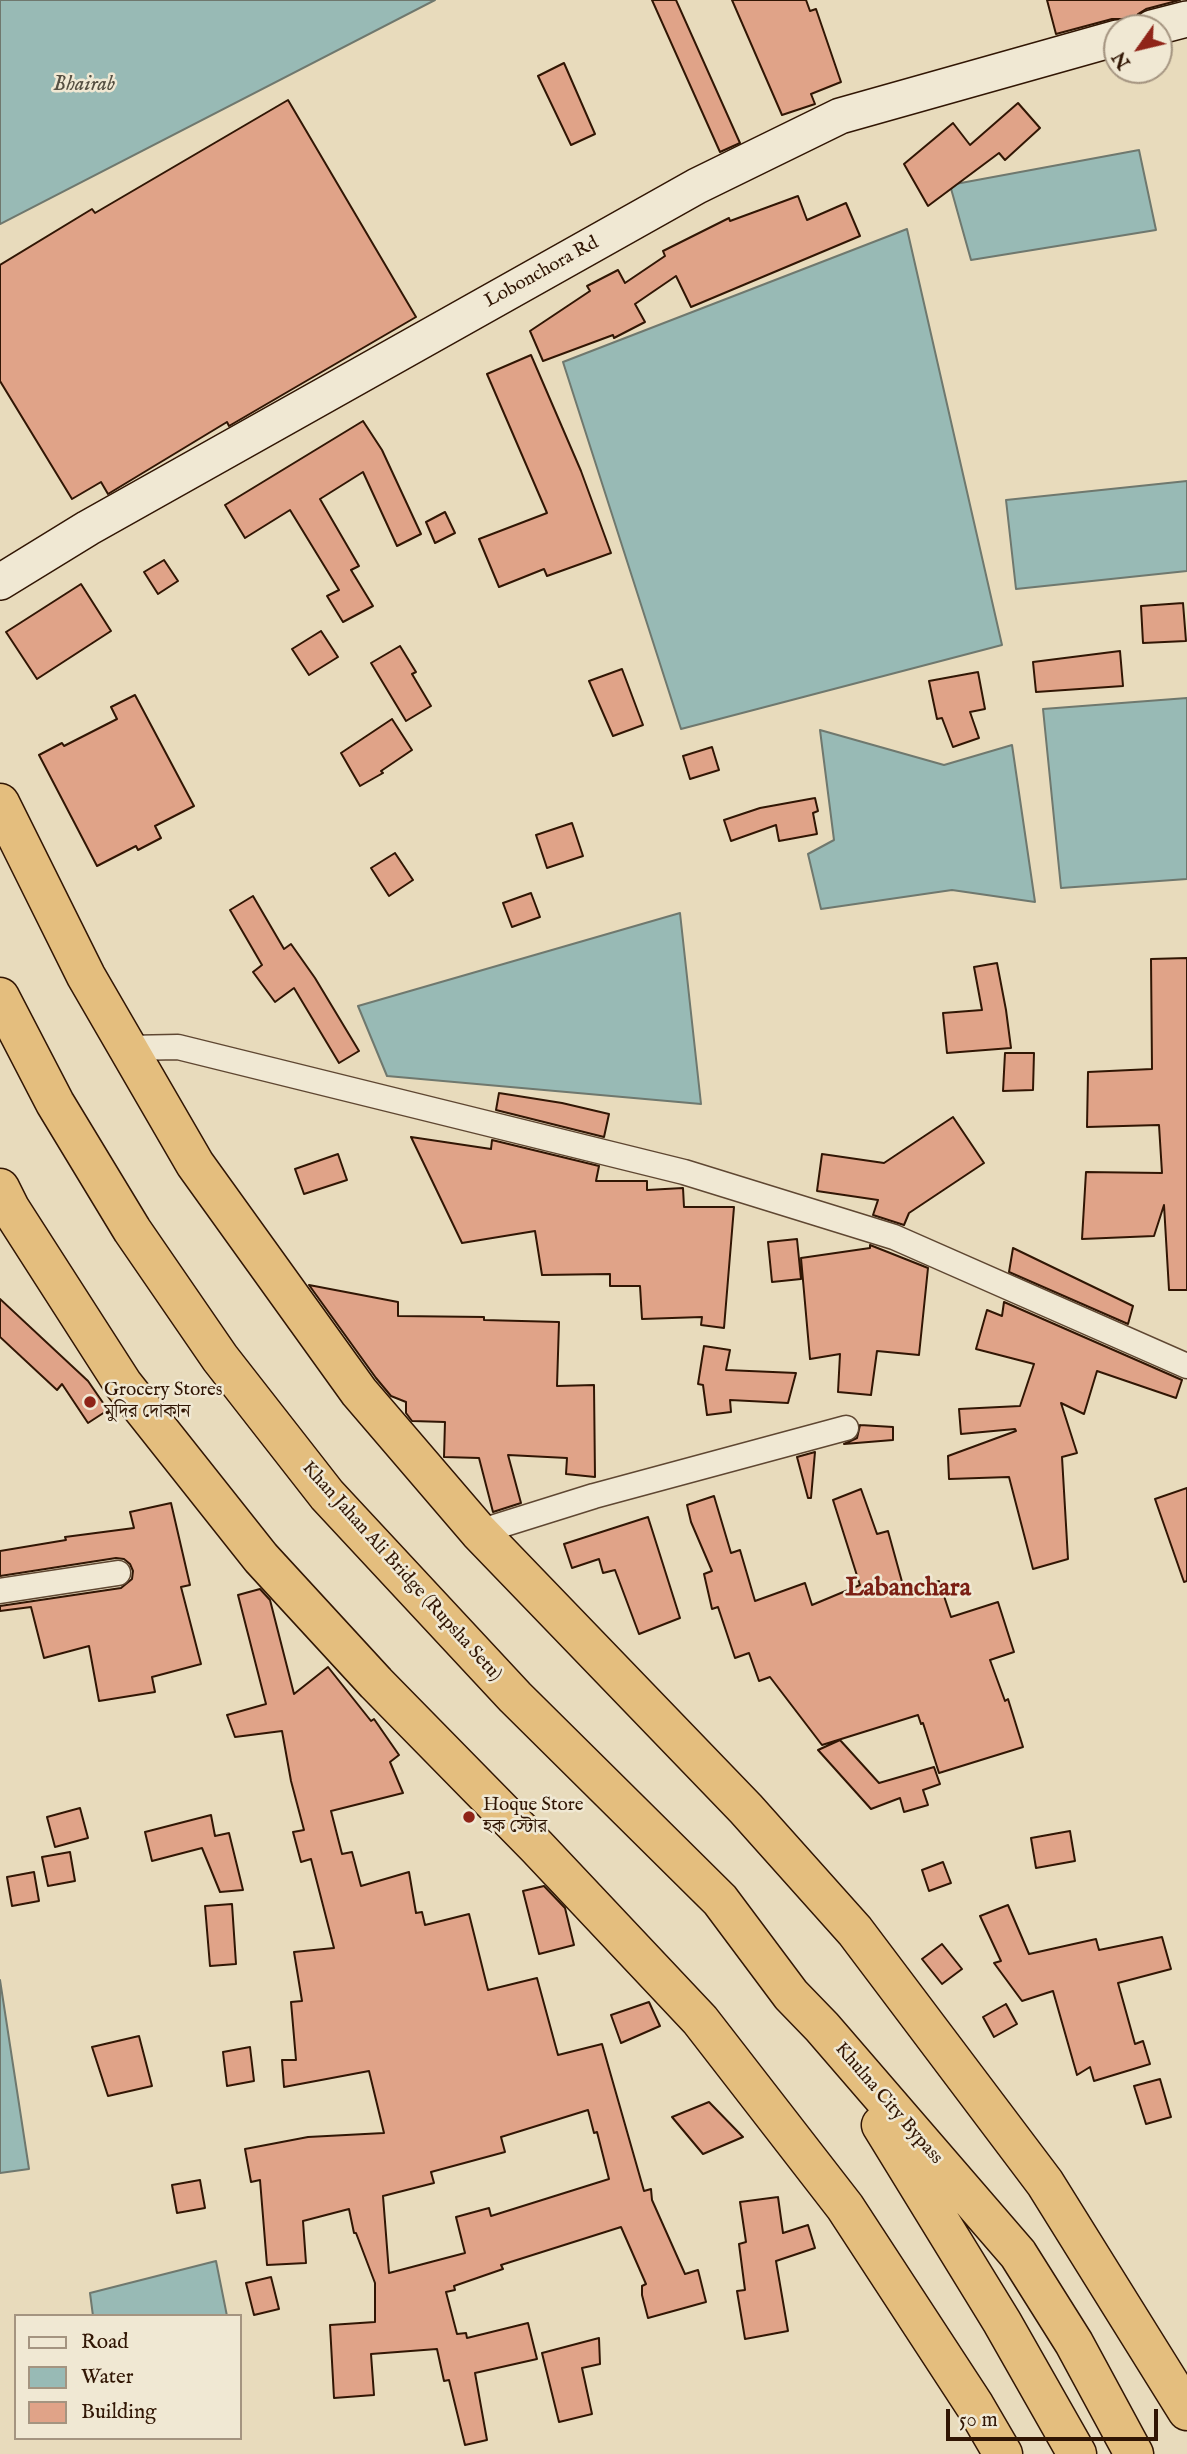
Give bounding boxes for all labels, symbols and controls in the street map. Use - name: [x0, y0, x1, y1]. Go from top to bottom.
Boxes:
- north arrow: [1103, 14, 1173, 84]
- text: N: [1108, 46, 1137, 73]
- water label: Bhairab: [53, 73, 115, 99]
- street label: Lobonchora Rd: [481, 232, 603, 314]
- place label: Grocery Stores মুদির দোকান: [104, 1380, 222, 1424]
- marker: Grocery Stores মুদির দোকান: [82, 1394, 98, 1410]
- street label: Khan Jahan Ali Bridge (Rupsha Setu): [296, 1457, 506, 1687]
- district label: Labanchara: [845, 1574, 971, 1606]
- place label: Hoque Store হক স্টোর: [483, 1795, 583, 1839]
- marker: Hoque Store হক স্টোর: [461, 1809, 477, 1825]
- street label: Khulna City Bypass: [829, 2039, 947, 2169]
- legend: [14, 2314, 242, 2440]
- text: Road: [81, 2329, 128, 2356]
- text: Water: [81, 2364, 133, 2391]
- scale bar: [949, 2394, 1161, 2438]
- text: Building: [81, 2399, 156, 2426]
- text: 50 m: [959, 2407, 998, 2434]

